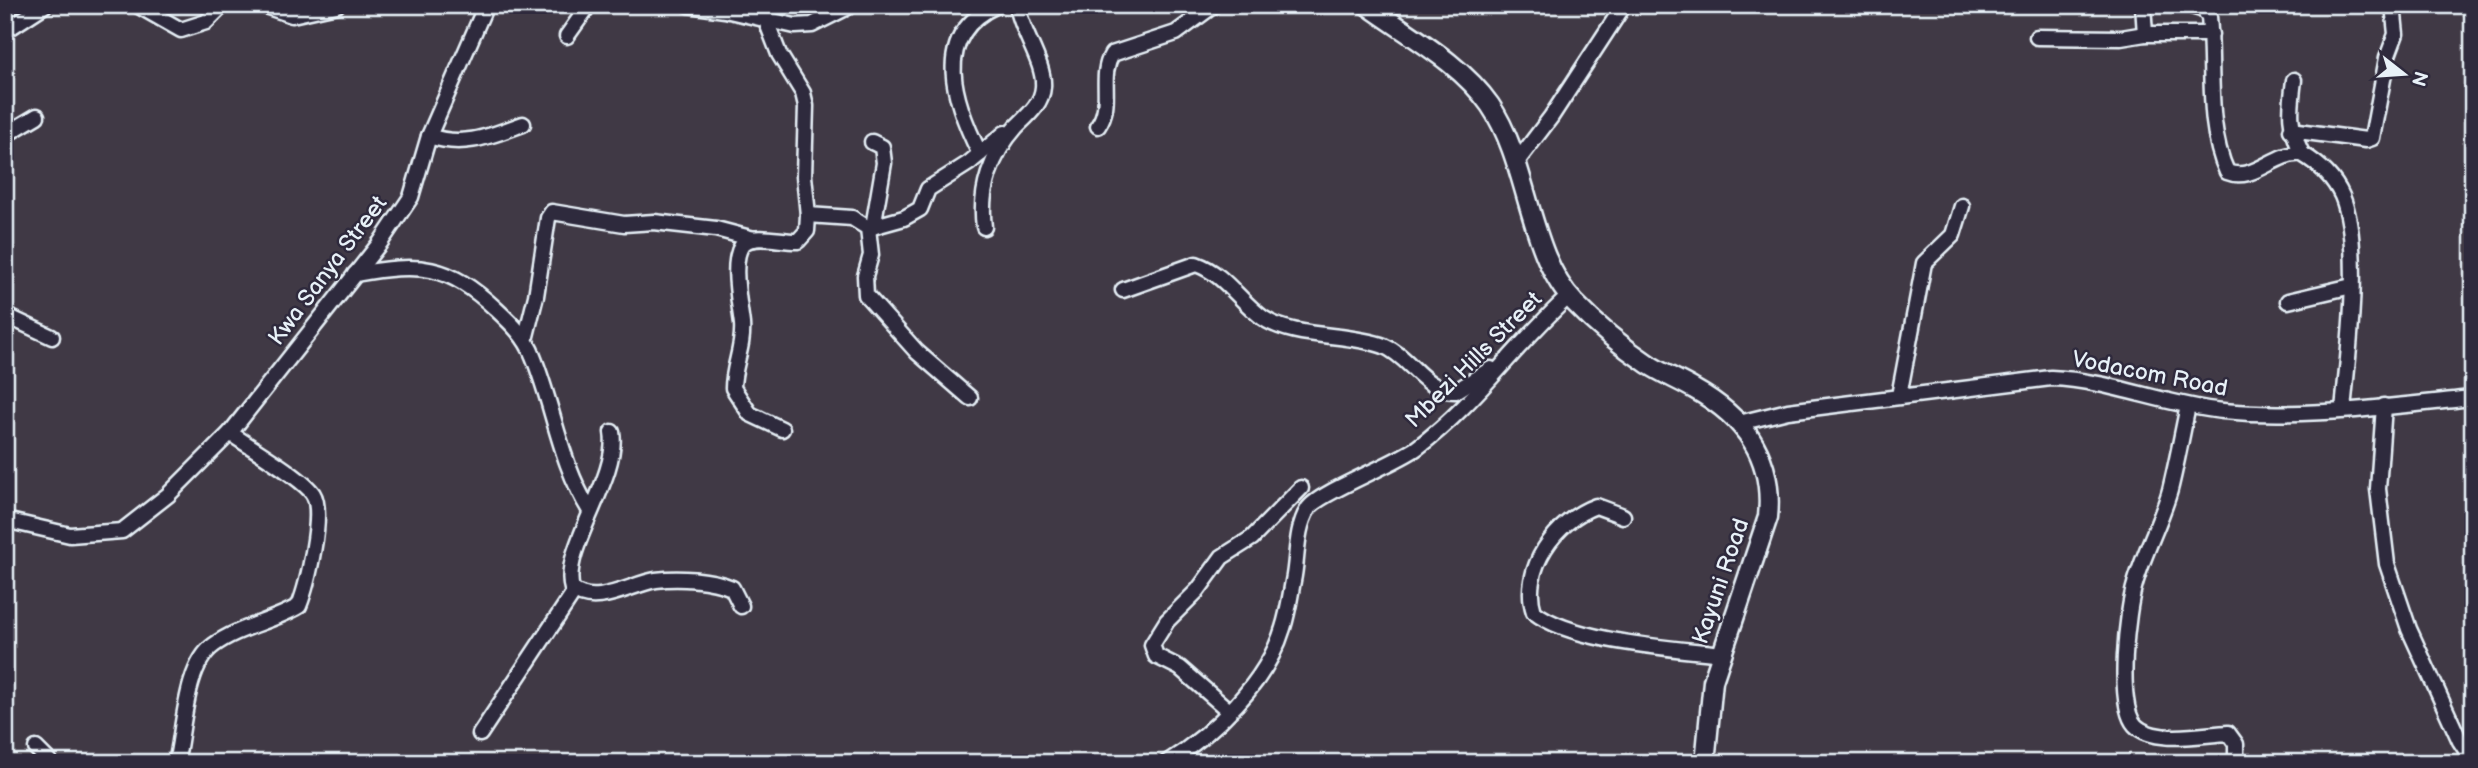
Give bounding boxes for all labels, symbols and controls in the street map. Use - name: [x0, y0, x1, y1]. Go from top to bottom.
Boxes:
- north arrow: [2370, 38, 2440, 108]
- text: N: [2406, 68, 2432, 89]
- street label: Kwa Sanya Street: [262, 190, 393, 351]
- street label: Mbezi Hills Street: [1400, 286, 1548, 434]
- street label: Vodacom Road: [2070, 345, 2230, 403]
- street label: Kayuni Road: [1686, 515, 1756, 648]

